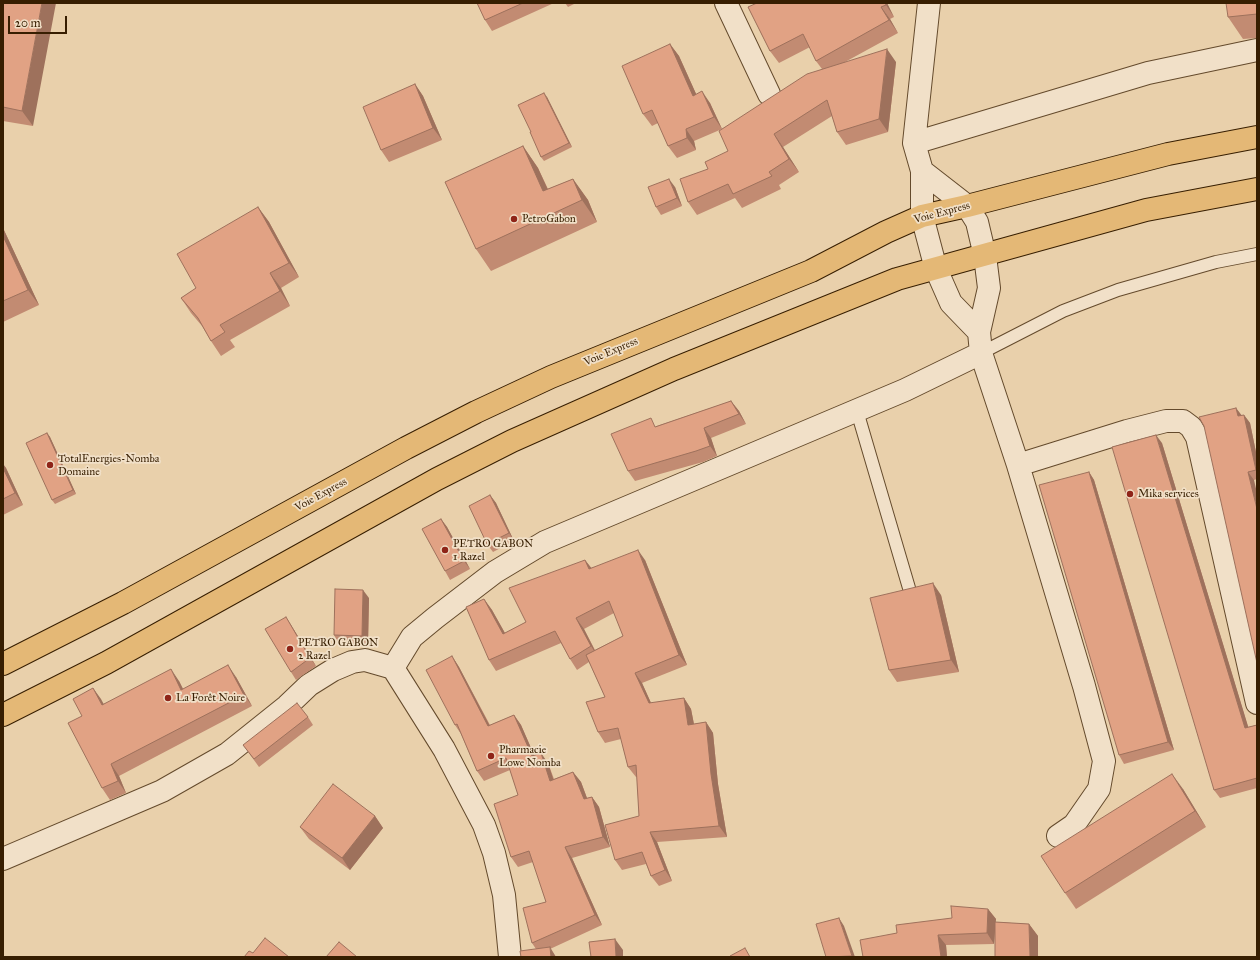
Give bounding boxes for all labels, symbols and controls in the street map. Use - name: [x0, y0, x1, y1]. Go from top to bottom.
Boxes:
- scale bar: [10, 8, 69, 34]
- text: 20 m: [15, 16, 41, 30]
- street label: Voie Express: [913, 199, 971, 227]
- place label: PetroGabon: [522, 212, 576, 226]
- marker: PetroGabon: [509, 214, 519, 224]
- street label: Voie Express: [582, 335, 640, 369]
- place label: TotalEnergies-Nomba Domaine: [58, 452, 159, 478]
- marker: TotalEnergies-Nomba Domaine: [45, 460, 55, 470]
- street label: Voie Express: [293, 475, 349, 515]
- place label: Mika services: [1138, 487, 1199, 501]
- marker: Mika services: [1125, 489, 1135, 499]
- place label: PETRO GABON 1 Razel: [453, 537, 533, 563]
- marker: PETRO GABON 1 Razel: [440, 545, 450, 555]
- place label: PETRO GABON 2 Razel: [298, 636, 378, 662]
- marker: PETRO GABON 2 Razel: [285, 644, 295, 654]
- place label: La Forêt Noire: [176, 691, 245, 705]
- marker: La Forêt Noire: [163, 693, 173, 703]
- place label: Pharmacie Lowe Nomba: [499, 743, 561, 769]
- marker: Pharmacie Lowe Nomba: [486, 751, 496, 761]

